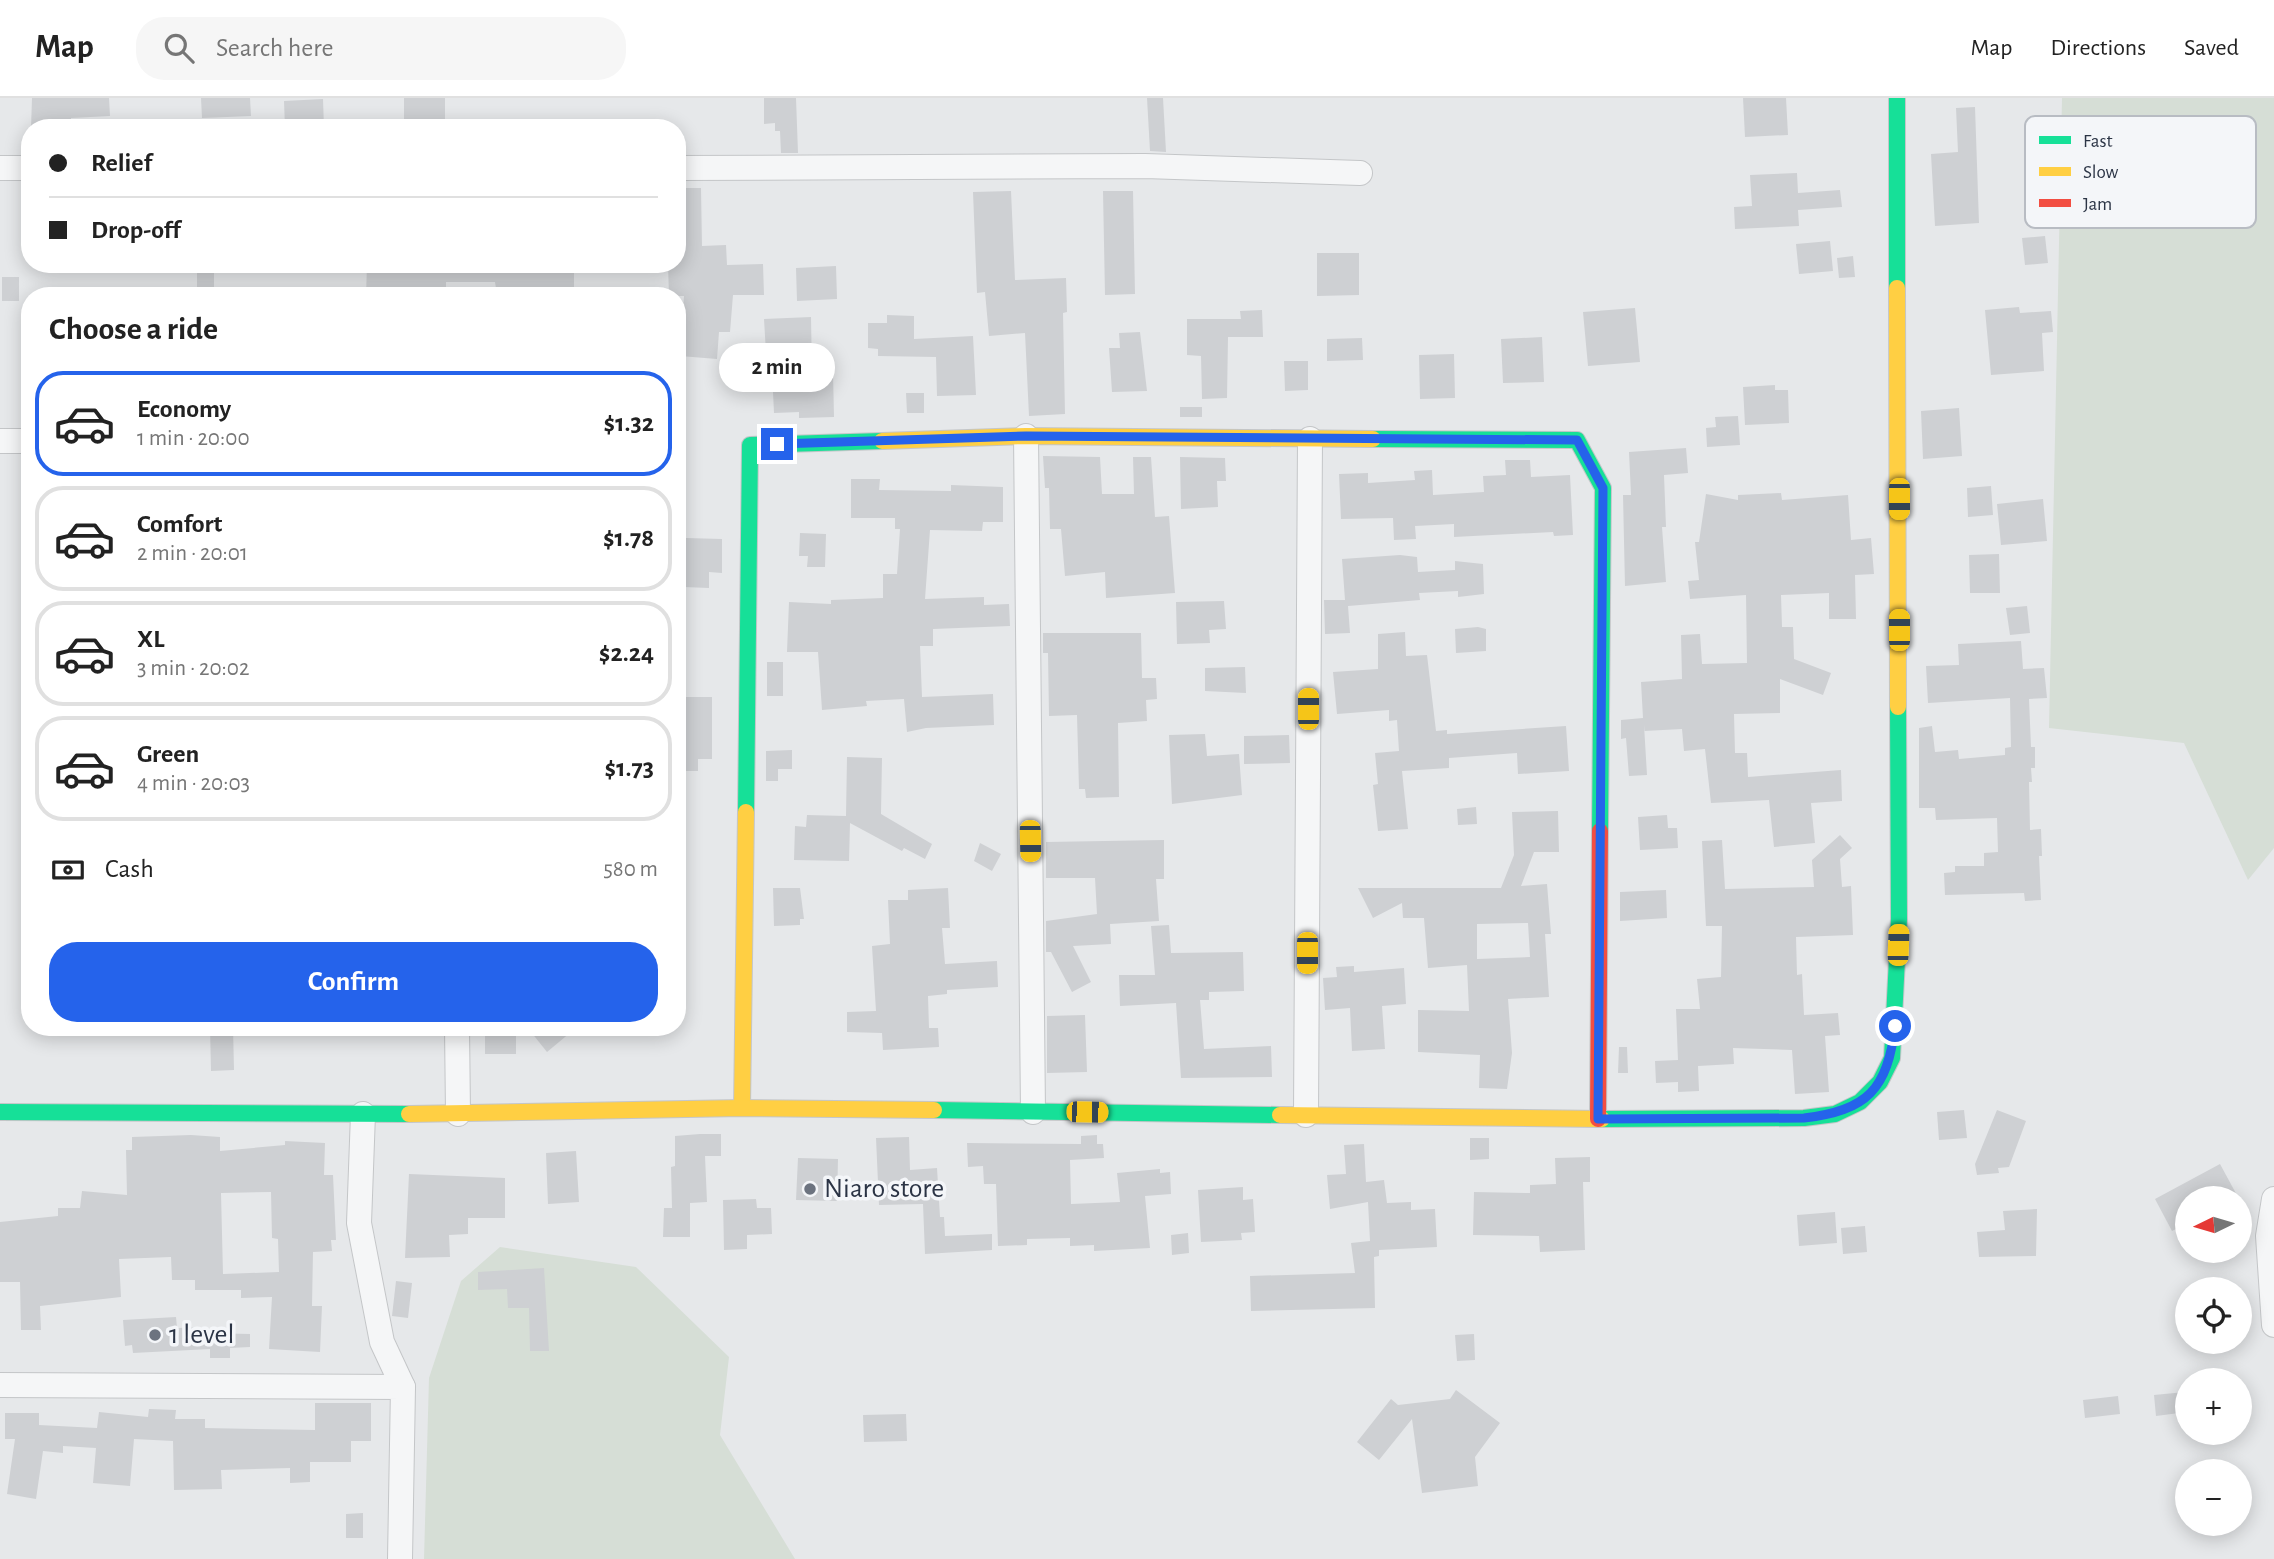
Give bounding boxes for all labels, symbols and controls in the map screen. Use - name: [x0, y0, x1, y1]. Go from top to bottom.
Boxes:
- search box: [136, 17, 626, 80]
- icon: search: [160, 29, 198, 67]
- text: Map: [35, 31, 94, 64]
- text: Search here: [216, 35, 334, 61]
- text: Map: [1970, 36, 2012, 60]
- text: Directions: [2050, 36, 2146, 60]
- text: Saved: [2184, 36, 2239, 60]
- legend: [2025, 116, 2256, 228]
- text: Fast: [2083, 132, 2113, 151]
- text: Relief: [91, 150, 152, 176]
- text: Slow: [2083, 163, 2119, 182]
- text: Jam: [2083, 195, 2112, 214]
- text: Drop-off: [91, 217, 180, 243]
- text: Choose a ride: [49, 313, 218, 345]
- callout: 2 min: [719, 342, 835, 392]
- text: 2 min: [751, 356, 803, 379]
- icon: car: [53, 392, 116, 455]
- text: Economy: [137, 396, 231, 422]
- text: $1.32: [604, 410, 654, 436]
- text: 1 min · 20:00: [137, 427, 250, 450]
- route end: [761, 428, 793, 460]
- car: [1889, 478, 1910, 520]
- icon: car: [53, 507, 116, 570]
- text: Comfort: [137, 511, 222, 537]
- text: $1.78: [603, 525, 654, 551]
- text: 2 min · 20:01: [137, 542, 248, 565]
- car: [1889, 609, 1910, 651]
- icon: car: [53, 622, 116, 685]
- text: XL: [137, 626, 164, 652]
- text: $2.24: [599, 640, 654, 666]
- text: 3 min · 20:02: [137, 657, 249, 680]
- car: [1298, 688, 1319, 730]
- icon: car: [53, 737, 116, 800]
- text: Green: [137, 741, 199, 767]
- text: $1.73: [605, 755, 654, 781]
- text: 4 min · 20:03: [137, 772, 250, 795]
- car: [1020, 820, 1041, 862]
- icon: cash: [49, 851, 87, 889]
- text: Cash: [105, 856, 154, 882]
- text: 580 m: [603, 858, 658, 881]
- car: [1887, 924, 1910, 966]
- car: [1297, 932, 1318, 974]
- button: Confirm: [49, 942, 658, 1022]
- route start: [1879, 1010, 1911, 1042]
- car: [1066, 1101, 1109, 1123]
- place label: Niaro store: [824, 1175, 944, 1203]
- marker: Niaro store: [802, 1181, 818, 1197]
- north arrow: [2175, 1186, 2252, 1264]
- map controls: [2175, 1186, 2252, 1536]
- button: locate: [2175, 1277, 2252, 1354]
- place label: 1 level: [169, 1321, 234, 1349]
- marker: 1 level: [147, 1327, 163, 1343]
- button: +: [2175, 1368, 2252, 1445]
- button: −: [2175, 1459, 2252, 1536]

